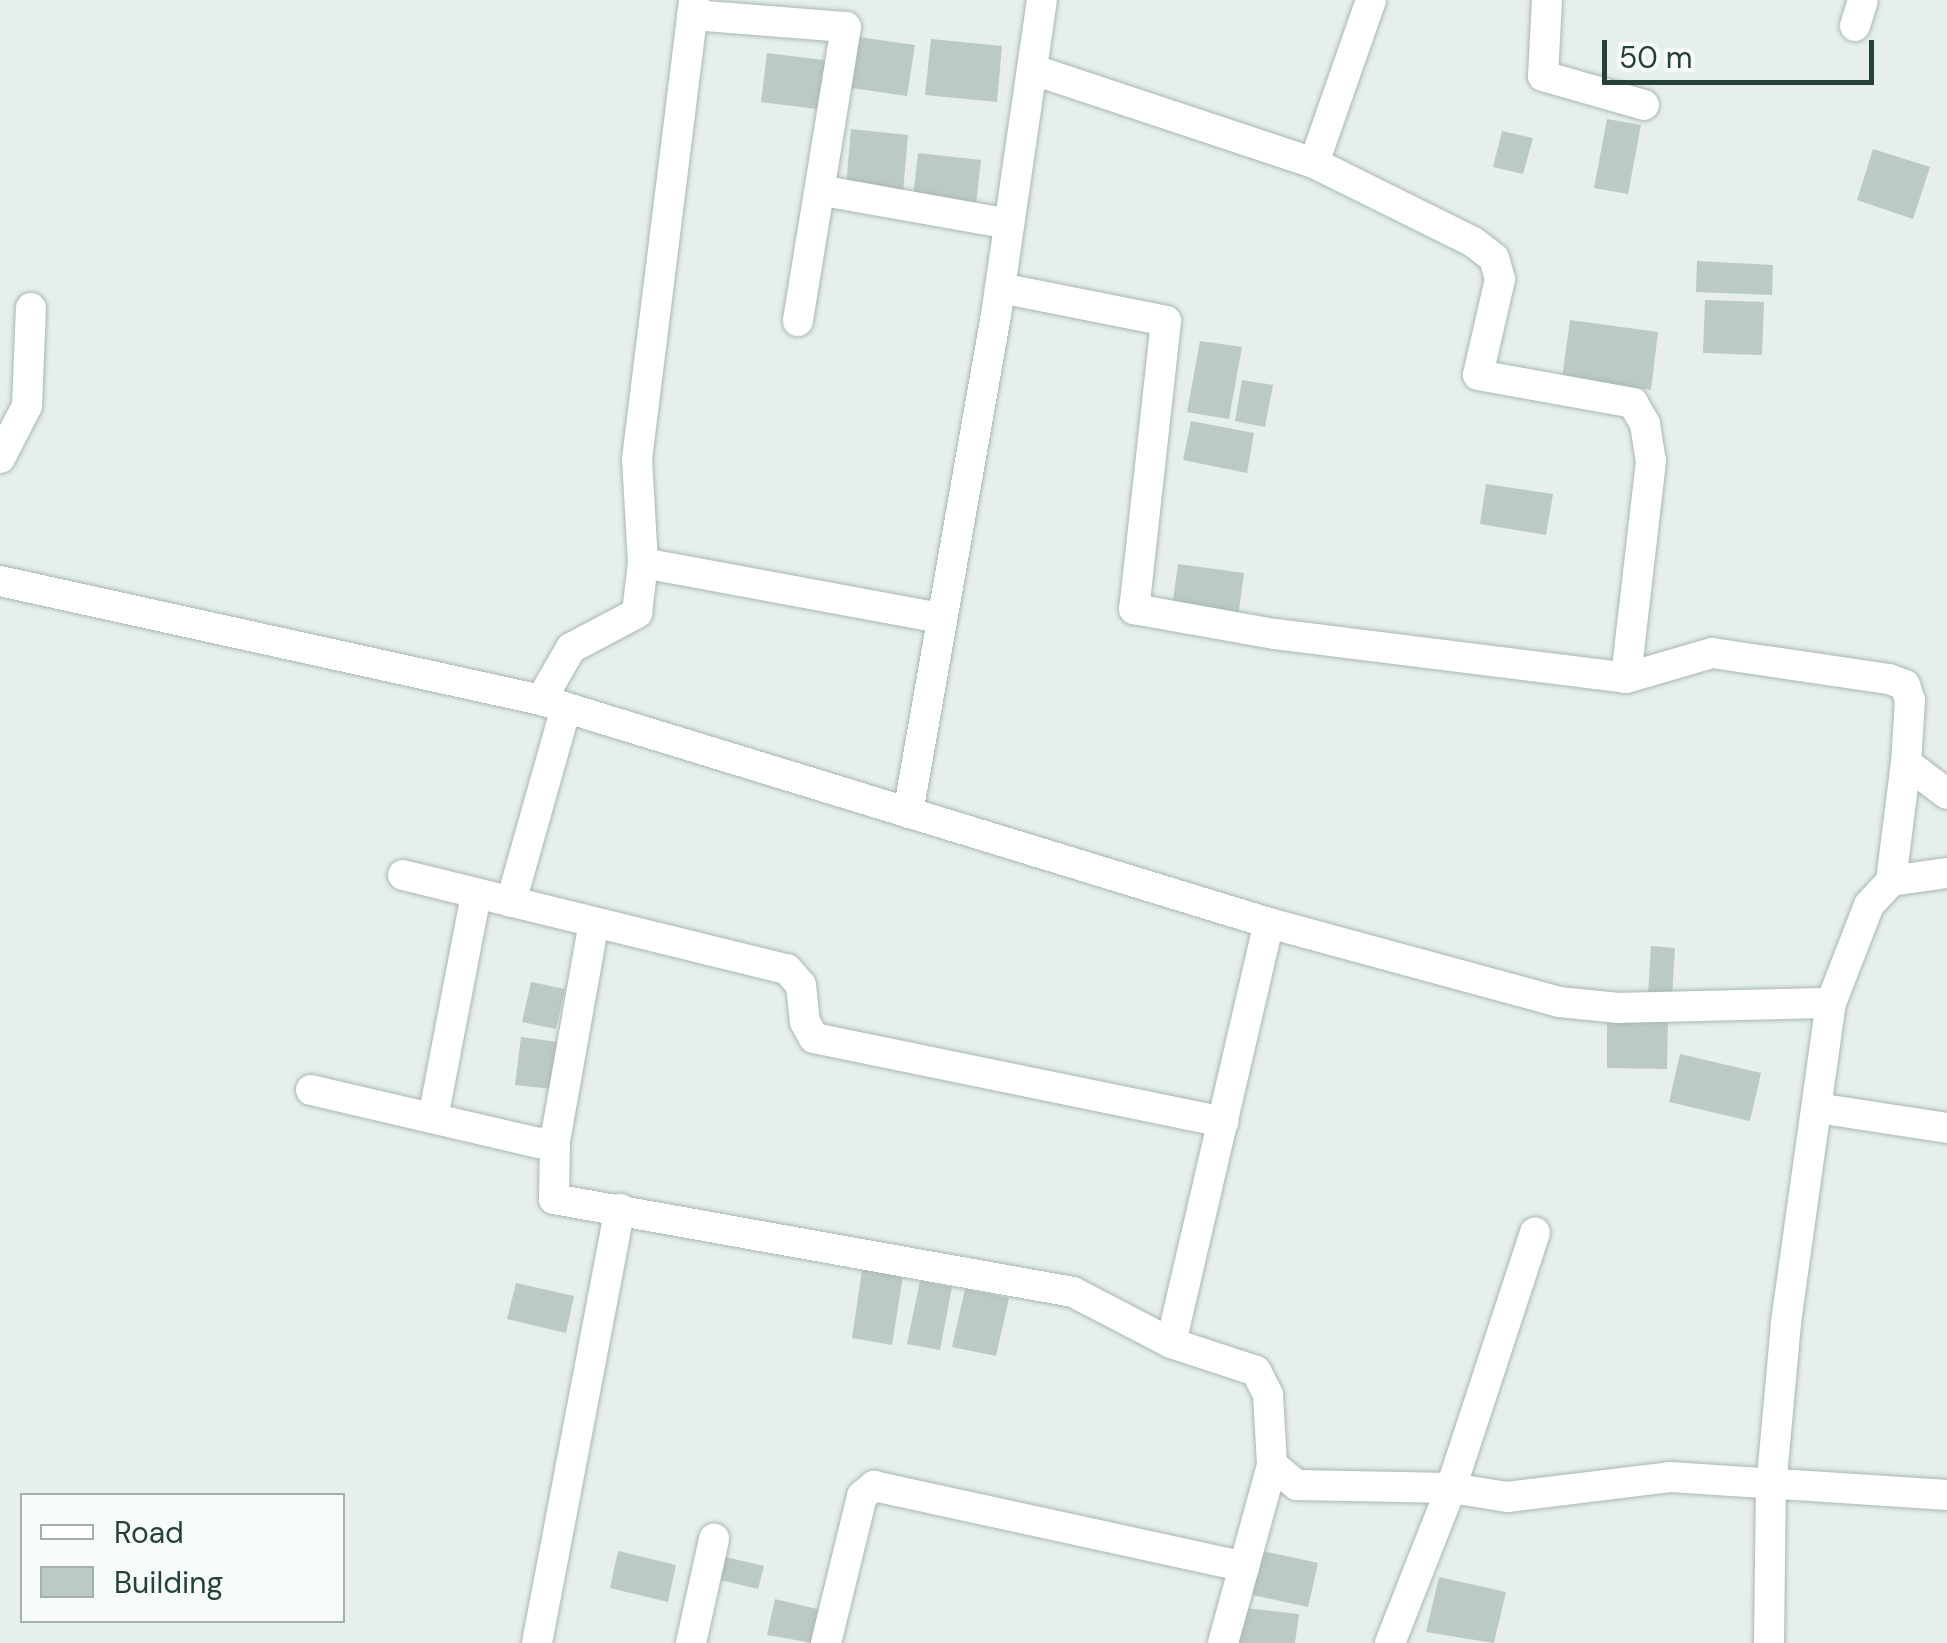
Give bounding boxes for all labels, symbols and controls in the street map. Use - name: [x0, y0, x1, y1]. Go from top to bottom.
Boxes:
- scale bar: [1607, 20, 1880, 82]
- text: 50 m: [1619, 38, 1693, 77]
- legend: [20, 1493, 345, 1623]
- text: Road: [114, 1513, 184, 1552]
- text: Building: [114, 1563, 223, 1602]

